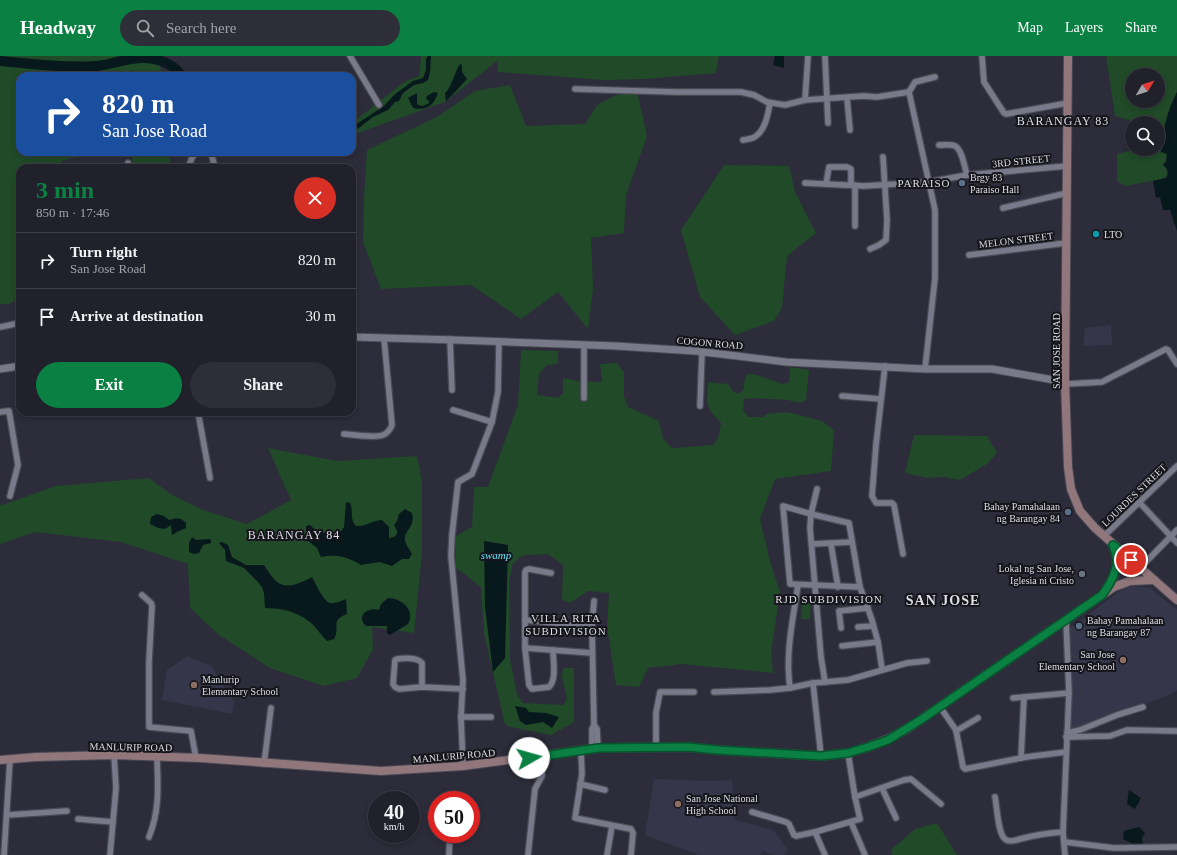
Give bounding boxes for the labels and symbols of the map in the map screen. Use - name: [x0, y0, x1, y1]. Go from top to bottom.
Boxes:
- north arrow: [1125, 68, 1165, 108]
- district label: BARANGAY 83: [1017, 114, 1109, 128]
- street label: 3RD STREET: [992, 152, 1050, 170]
- place label: Brgy 83 Paraiso Hall: [970, 172, 1019, 195]
- district label: PARAISO: [897, 177, 951, 189]
- marker: Brgy 83 Paraiso Hall: [957, 178, 967, 188]
- marker: LTO: [1091, 229, 1101, 239]
- place label: LTO: [1104, 229, 1122, 240]
- street label: MELON STREET: [978, 230, 1054, 250]
- street label: SAN JOSE ROAD: [1051, 313, 1062, 389]
- street label: COGON ROAD: [676, 335, 744, 351]
- street label: LOURDES STREET: [1100, 461, 1168, 529]
- place label: Bahay Pamahalaan ng Barangay 84: [984, 501, 1060, 524]
- marker: Bahay Pamahalaan ng Barangay 84: [1063, 507, 1073, 517]
- district label: BARANGAY 84: [248, 528, 340, 542]
- pin: [1114, 543, 1148, 577]
- water label: swamp: [481, 549, 512, 561]
- place label: Lokal ng San Jose, Iglesia ni Cristo: [998, 563, 1074, 586]
- marker: Lokal ng San Jose, Iglesia ni Cristo: [1077, 569, 1087, 579]
- district label: RJD SUBDIVISION: [775, 593, 883, 605]
- district label: SAN JOSE: [906, 593, 980, 608]
- district label: VILLA RITA SUBDIVISION: [525, 612, 607, 637]
- place label: Bahay Pamahalaan ng Barangay 87: [1087, 615, 1163, 638]
- marker: Bahay Pamahalaan ng Barangay 87: [1074, 621, 1084, 631]
- place label: San Jose Elementary School: [1039, 649, 1116, 672]
- marker: San Jose Elementary School: [1118, 655, 1128, 665]
- place label: Manlurip Elementary School: [202, 674, 279, 697]
- marker: Manlurip Elementary School: [189, 680, 199, 690]
- position arrow: [508, 737, 550, 779]
- street label: MANLURIP ROAD: [90, 741, 172, 753]
- street label: MANLURIP ROAD: [412, 747, 496, 765]
- speed limit sign: 50: [428, 791, 480, 843]
- place label: San Jose National High School: [686, 793, 758, 816]
- marker: San Jose National High School: [673, 799, 683, 809]

